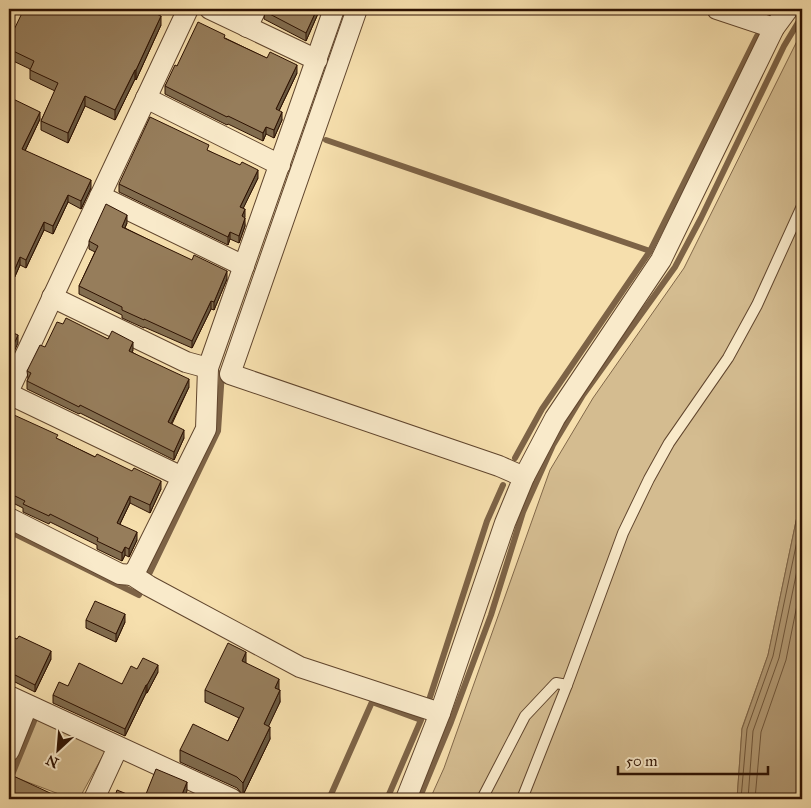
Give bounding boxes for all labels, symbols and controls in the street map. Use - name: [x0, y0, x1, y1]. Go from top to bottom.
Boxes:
- north arrow: [32, 726, 82, 776]
- scale bar: [618, 743, 768, 775]
- text: N: [43, 751, 62, 771]
- text: 50 m: [626, 752, 658, 770]

